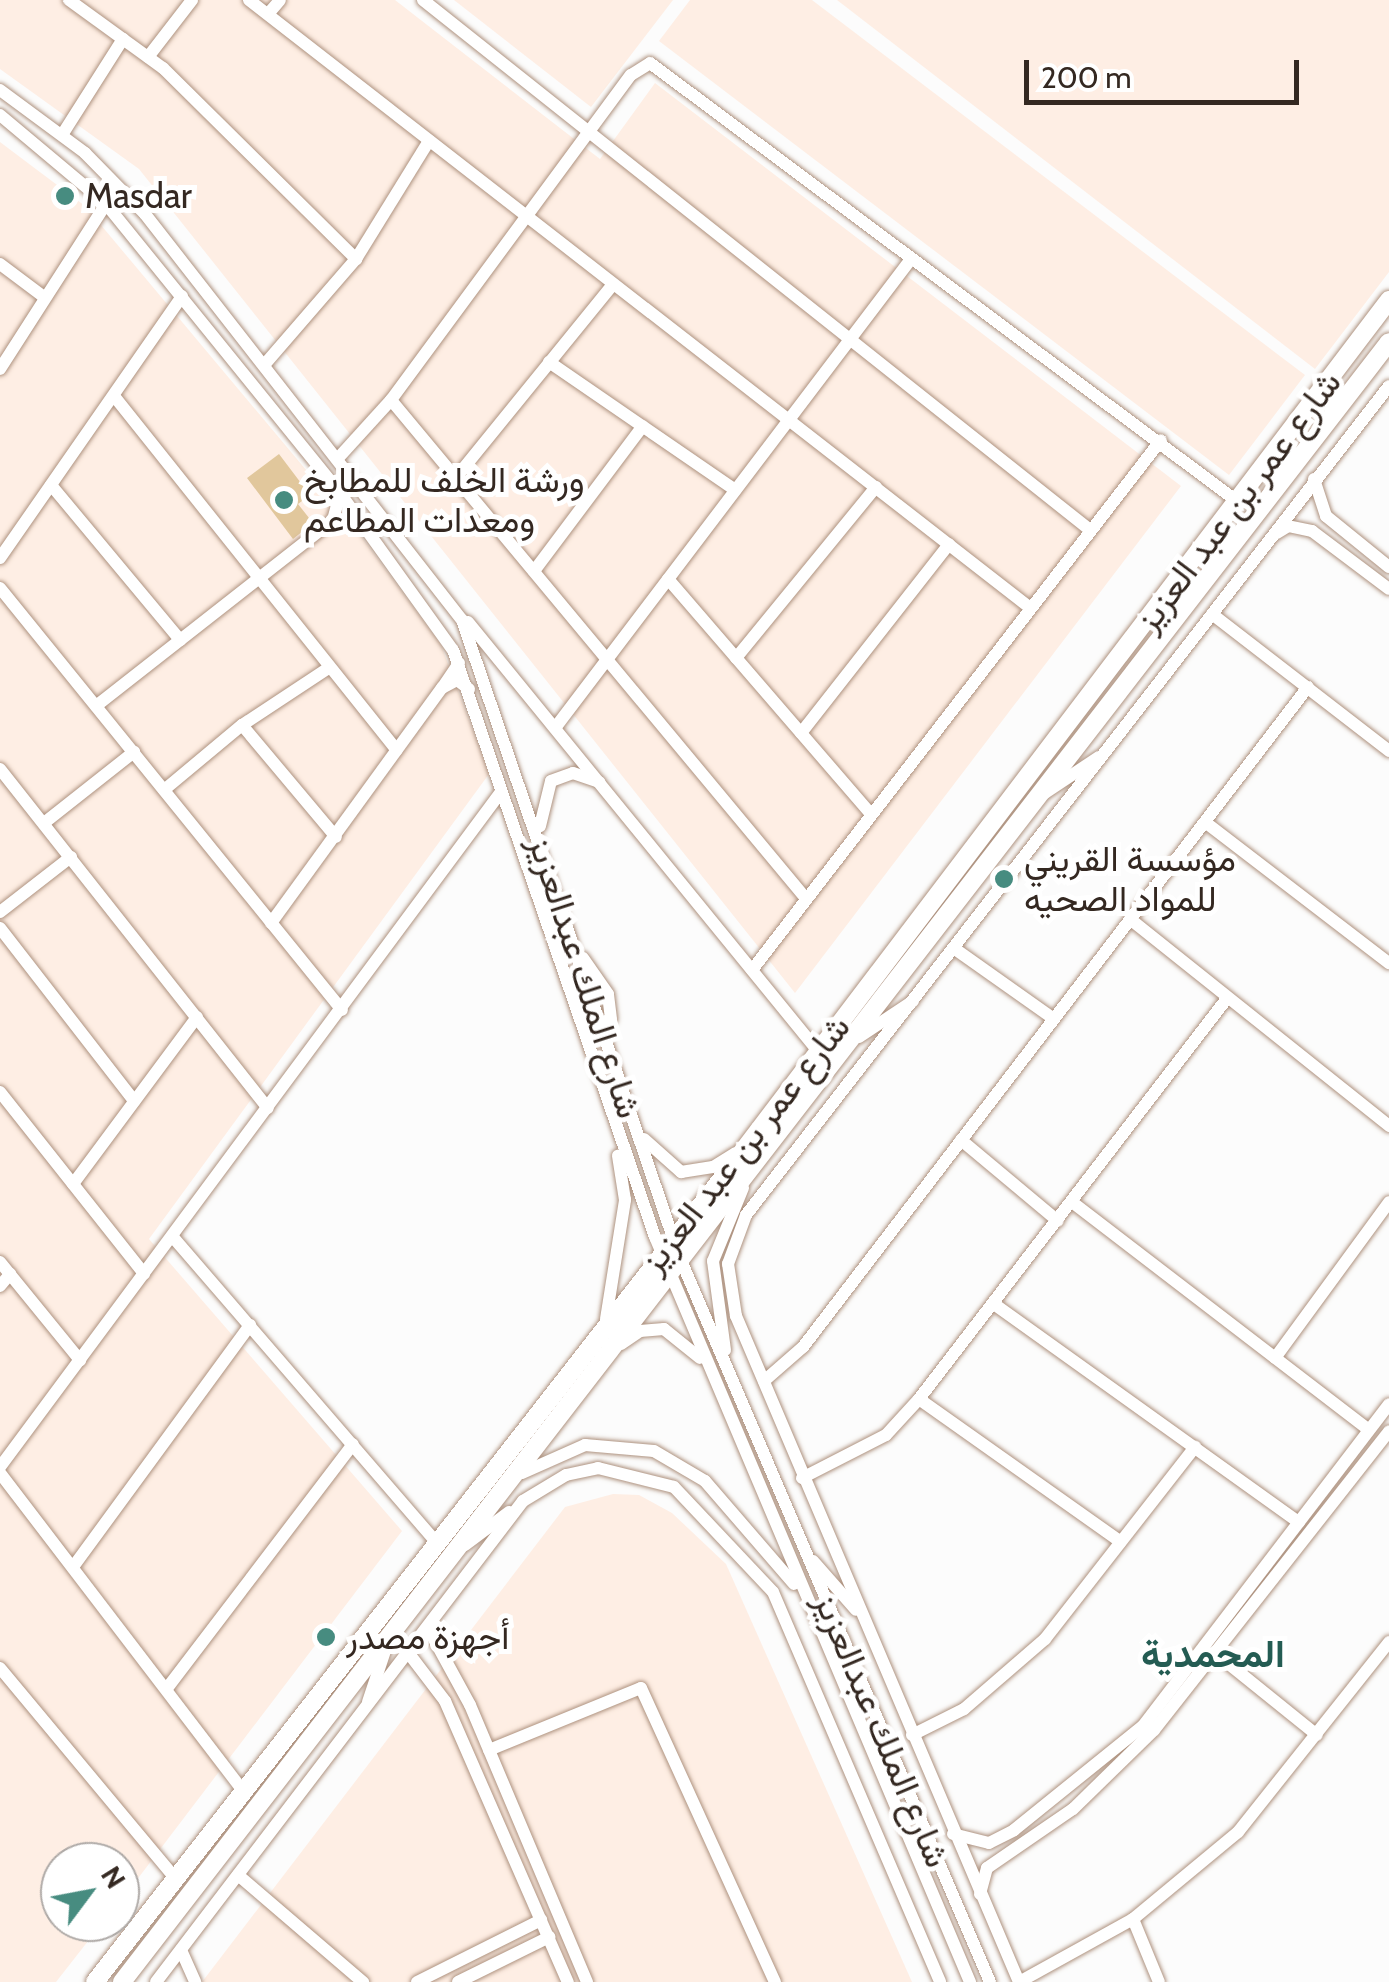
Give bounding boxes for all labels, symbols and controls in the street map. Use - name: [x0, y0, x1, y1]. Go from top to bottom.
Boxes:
- scale bar: [1029, 40, 1304, 102]
- text: 200 m: [1041, 59, 1132, 96]
- place label: Masdar: [85, 175, 192, 217]
- marker: Masdar: [54, 185, 76, 207]
- street label: شارع عمر بن عبد العزيز: [1126, 362, 1350, 640]
- place label: ورشة الخلف للمطابخ ومعدات المطاعم: [304, 459, 584, 541]
- marker: ورشة الخلف للمطابخ ومعدات المطاعم: [273, 489, 295, 511]
- street label: شارع الملك عبدالعزيز: [520, 831, 650, 1123]
- place label: مؤسسة القريني للمواد الصحيه: [1024, 838, 1236, 920]
- marker: مؤسسة القريني للمواد الصحيه: [993, 868, 1015, 890]
- street label: شارع عمر بن عبد العزيز: [631, 1007, 859, 1281]
- street label: شارع الملك عبدالعزيز: [805, 1587, 959, 1873]
- place label: أجهزة مصدر: [346, 1616, 509, 1658]
- marker: أجهزة مصدر: [315, 1626, 337, 1648]
- district label: المحمدية: [1141, 1631, 1285, 1677]
- north arrow: [40, 1842, 140, 1942]
- text: N: [94, 1860, 133, 1895]

